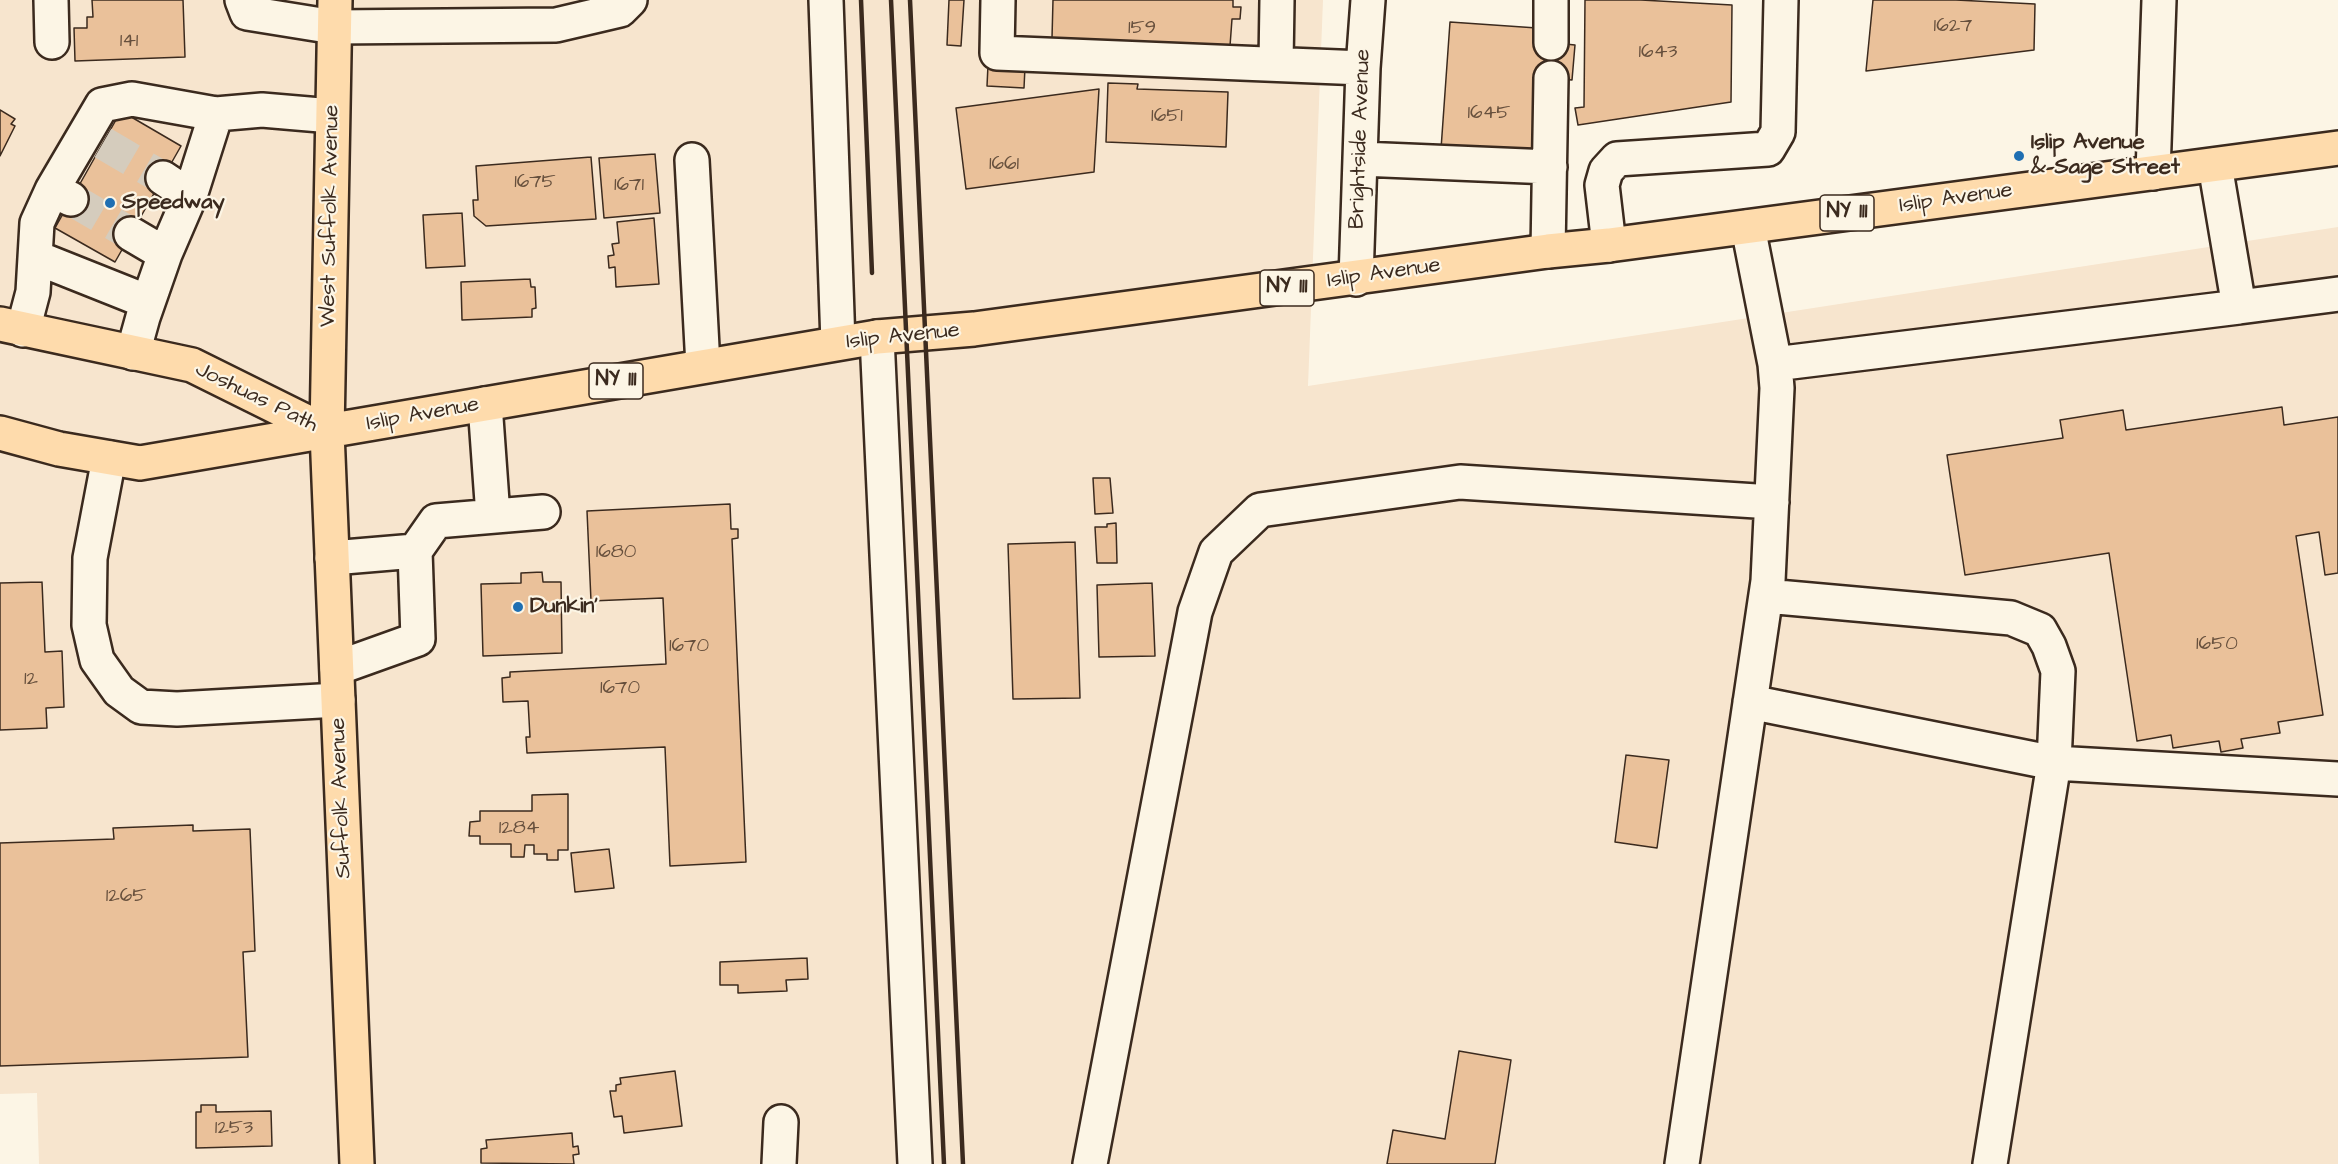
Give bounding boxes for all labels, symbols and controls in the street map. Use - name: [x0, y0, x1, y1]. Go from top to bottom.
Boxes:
- house number: 1627: [1934, 15, 1972, 39]
- house number: 159: [1128, 17, 1156, 41]
- house number: 141: [120, 30, 138, 54]
- house number: 1643: [1639, 41, 1677, 65]
- street label: Brightside Avenue: [1345, 49, 1377, 229]
- house number: 1645: [1468, 102, 1510, 126]
- street label: West Suffolk Avenue: [316, 105, 346, 327]
- house number: 1651: [1151, 105, 1183, 129]
- place label: Islip Avenue & Sage Street: [2031, 130, 2180, 182]
- marker: Islip Avenue & Sage Street: [2012, 149, 2026, 163]
- house number: 1661: [989, 153, 1019, 177]
- house number: 1675: [514, 171, 556, 195]
- house number: 1671: [614, 174, 644, 198]
- street label: Islip Avenue: [1898, 178, 2014, 220]
- place label: Speedway: [122, 190, 225, 216]
- road number: NY 111: [1820, 195, 1874, 231]
- marker: Speedway: [103, 196, 117, 210]
- street label: Islip Avenue: [1326, 253, 1442, 295]
- road number: NY 111: [1260, 270, 1314, 306]
- street label: Islip Avenue: [845, 318, 961, 356]
- street label: Joshuas Path: [190, 357, 322, 439]
- road number: NY 111: [589, 363, 643, 399]
- street label: Islip Avenue: [365, 392, 481, 438]
- house number: 1680: [596, 541, 636, 565]
- place label: Dunkin': [530, 594, 598, 620]
- marker: Dunkin': [511, 600, 525, 614]
- house number: 1650: [2196, 633, 2238, 657]
- house number: 1670: [669, 635, 709, 659]
- house number: 12: [24, 668, 38, 692]
- house number: 1670: [600, 677, 640, 701]
- street label: Suffolk Avenue: [326, 717, 358, 879]
- house number: 1284: [499, 817, 539, 841]
- house number: 1265: [106, 885, 146, 909]
- house number: 1253: [215, 1117, 253, 1141]

